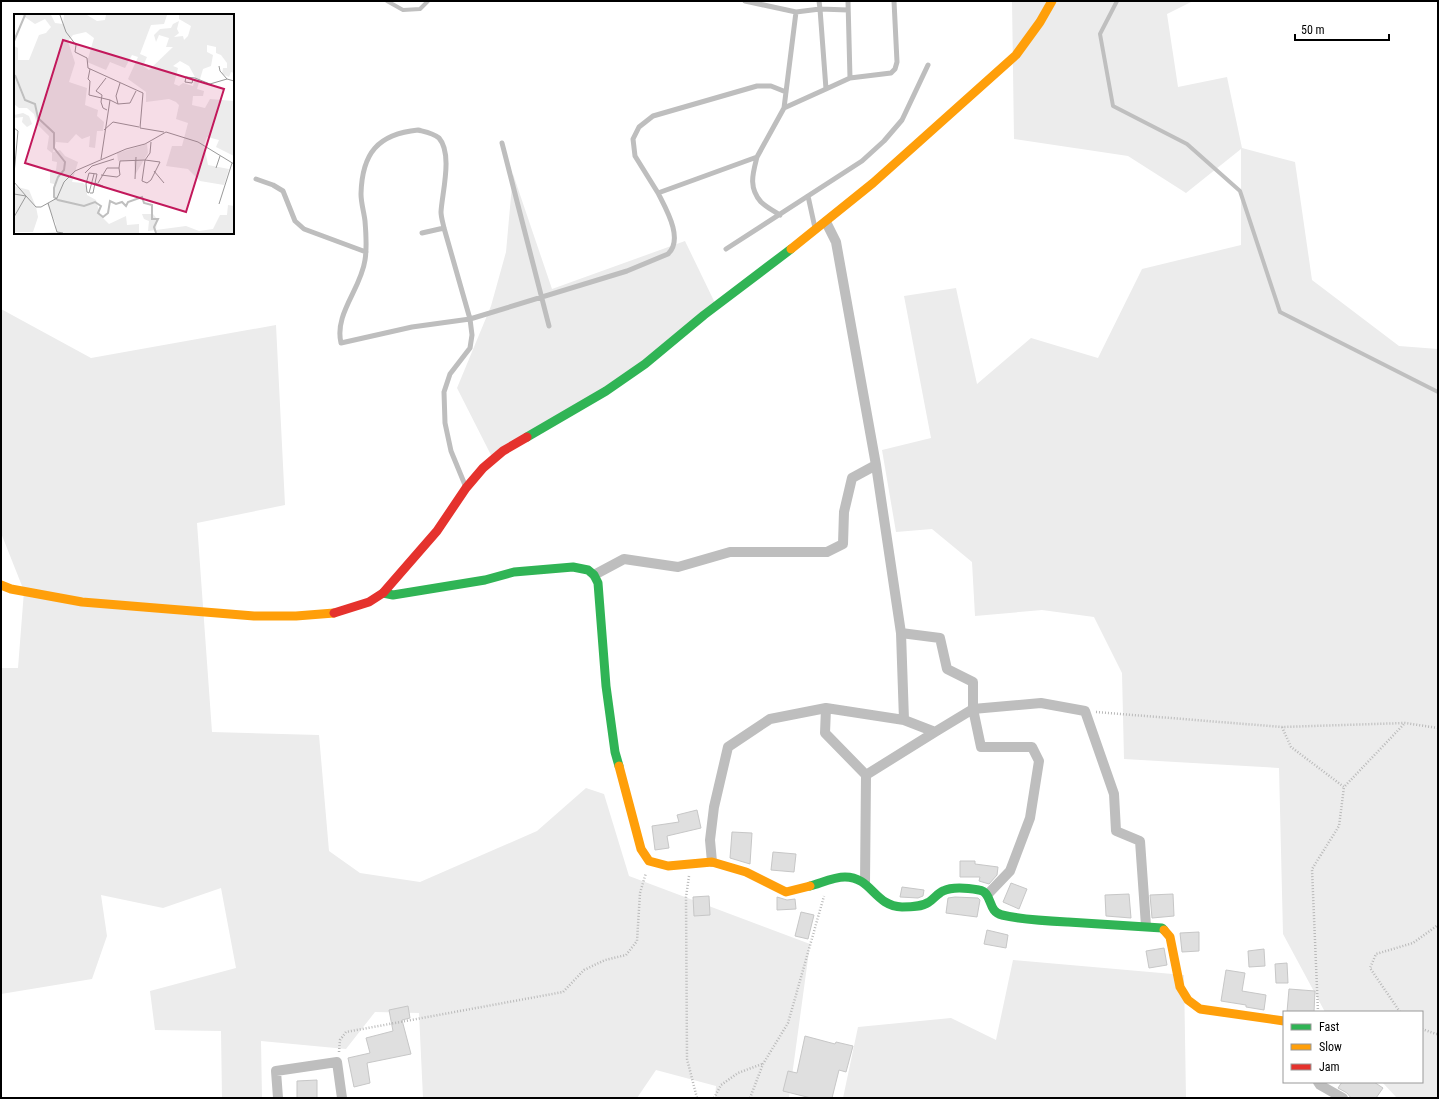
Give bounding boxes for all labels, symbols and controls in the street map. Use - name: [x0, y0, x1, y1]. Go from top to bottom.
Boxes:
- inset map: [14, 14, 234, 234]
- scale bar: [1295, 16, 1389, 42]
- text: 50 m: [1301, 23, 1325, 37]
- legend: [1283, 1011, 1423, 1083]
- text: Fast: [1319, 1020, 1340, 1034]
- text: Slow: [1319, 1040, 1342, 1054]
- text: Jam: [1319, 1060, 1340, 1074]

